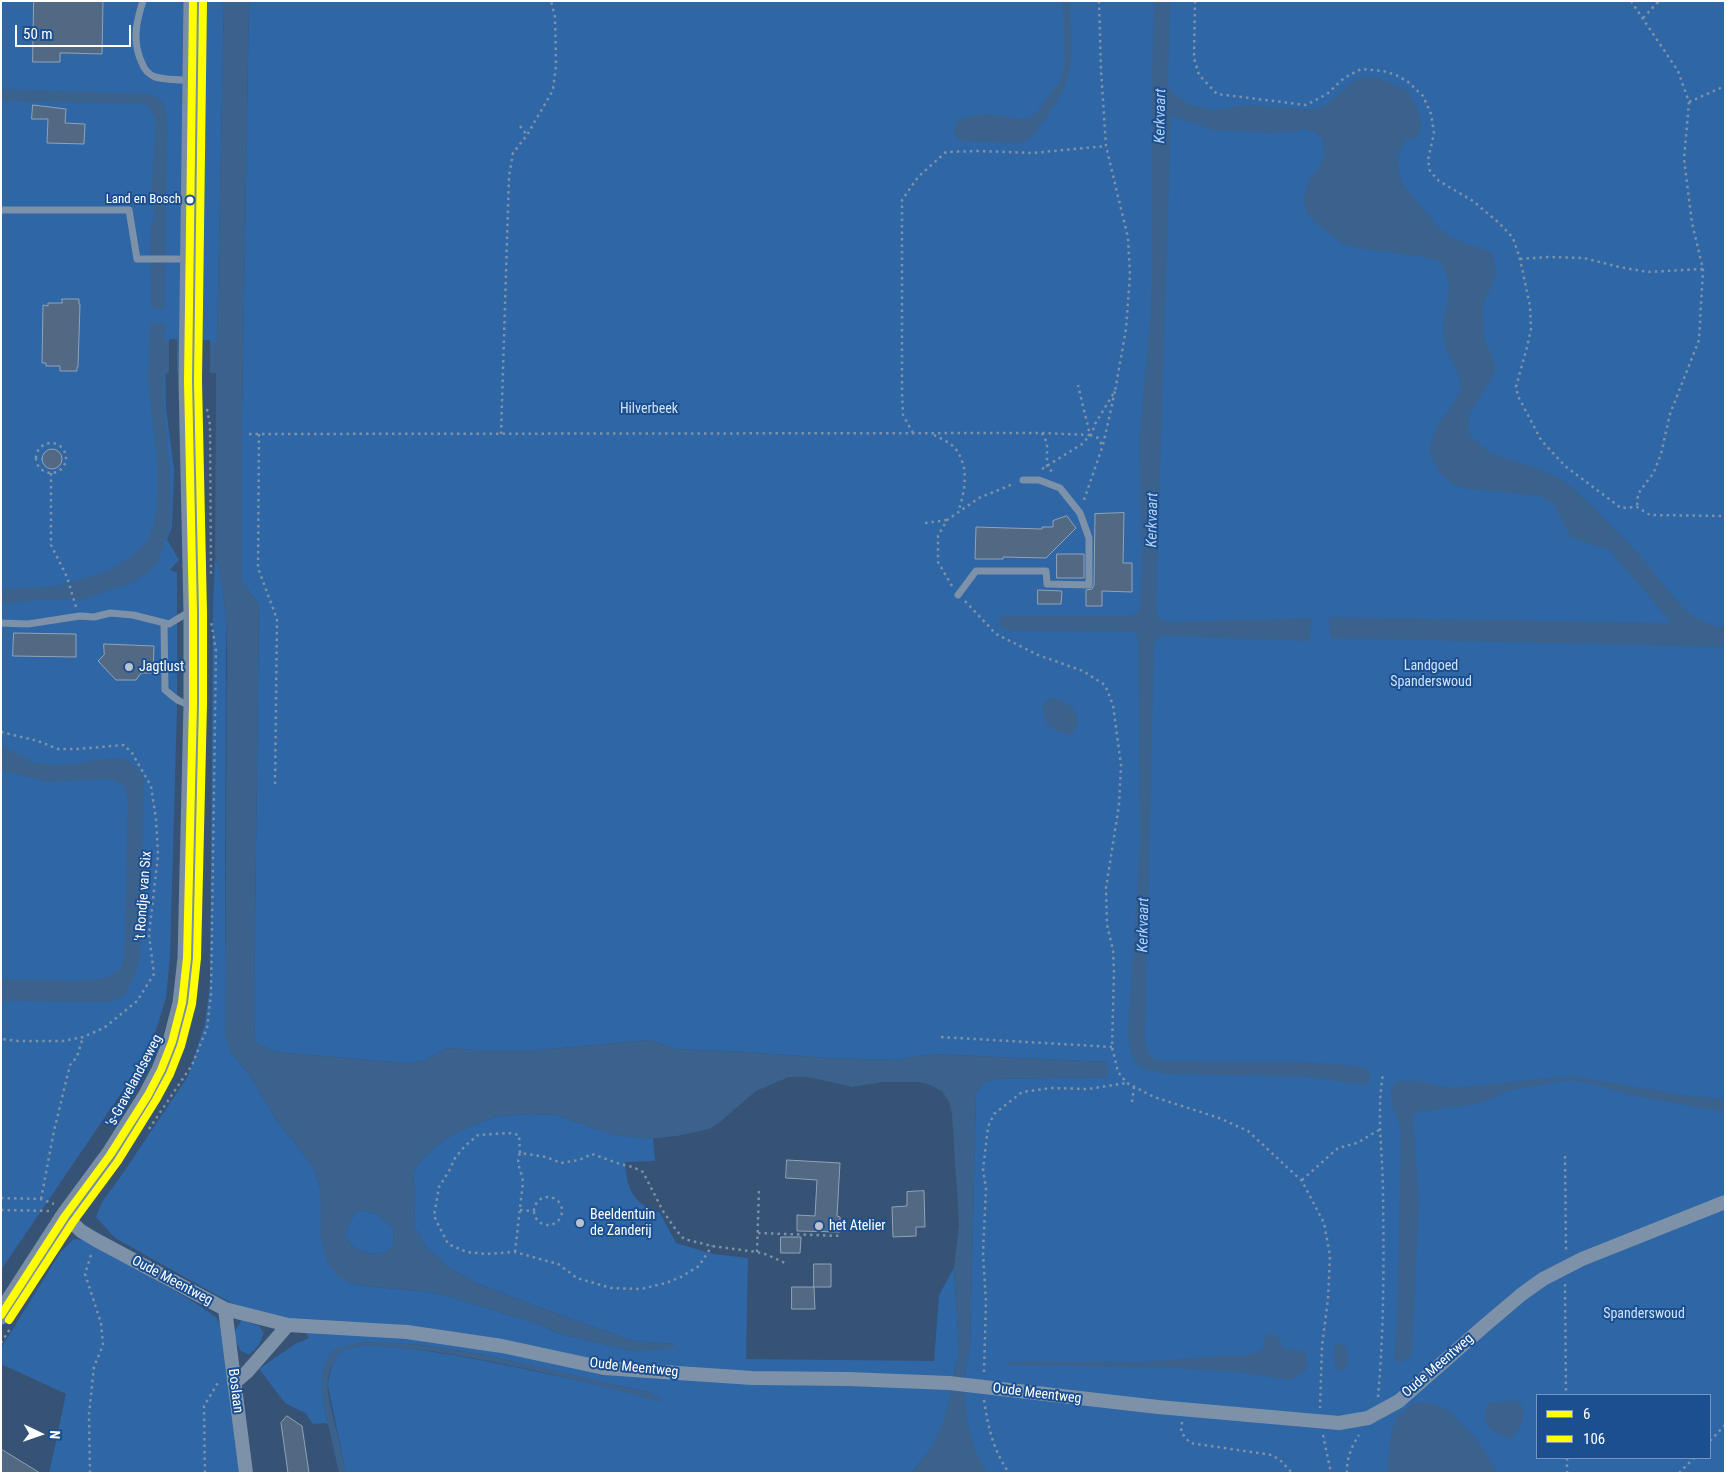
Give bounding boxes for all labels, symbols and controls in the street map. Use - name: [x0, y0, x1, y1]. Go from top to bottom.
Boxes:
- scale bar: [18, 15, 134, 47]
- text: 50 m: [23, 25, 53, 43]
- water label: Kerkvaart: [1152, 88, 1170, 144]
- place label: Land en Bosch: [106, 192, 181, 208]
- marker: Land en Bosch: [185, 195, 195, 205]
- park label: Hilverbeek: [620, 401, 678, 417]
- water label: Kerkvaart: [1144, 492, 1162, 548]
- park label: Landgoed Spanderswoud: [1390, 658, 1472, 690]
- place label: Jagtlust: [139, 659, 184, 675]
- marker: Jagtlust: [123, 661, 135, 673]
- street label: 't Rondje van Six: [132, 850, 156, 942]
- water label: Kerkvaart: [1135, 897, 1153, 953]
- street label: 's-Gravelandseweg: [104, 1032, 166, 1130]
- place label: Beeldentuin de Zanderij: [590, 1207, 655, 1240]
- marker: Beeldentuin de Zanderij: [574, 1217, 586, 1229]
- place label: het Atelier: [829, 1218, 886, 1234]
- marker: het Atelier: [813, 1220, 825, 1232]
- street label: Oude Meentweg: [129, 1253, 215, 1309]
- park label: Spanderswoud: [1603, 1306, 1685, 1322]
- street label: Oude Meentweg: [1399, 1330, 1477, 1402]
- street label: Oude Meentweg: [589, 1355, 679, 1381]
- street label: Boslaan: [224, 1368, 246, 1414]
- street label: Oude Meentweg: [992, 1380, 1082, 1408]
- legend: [1536, 1394, 1711, 1459]
- text: 6: [1583, 1405, 1590, 1423]
- north arrow: [15, 1409, 65, 1459]
- text: N: [47, 1430, 63, 1439]
- text: 106: [1583, 1430, 1605, 1448]

